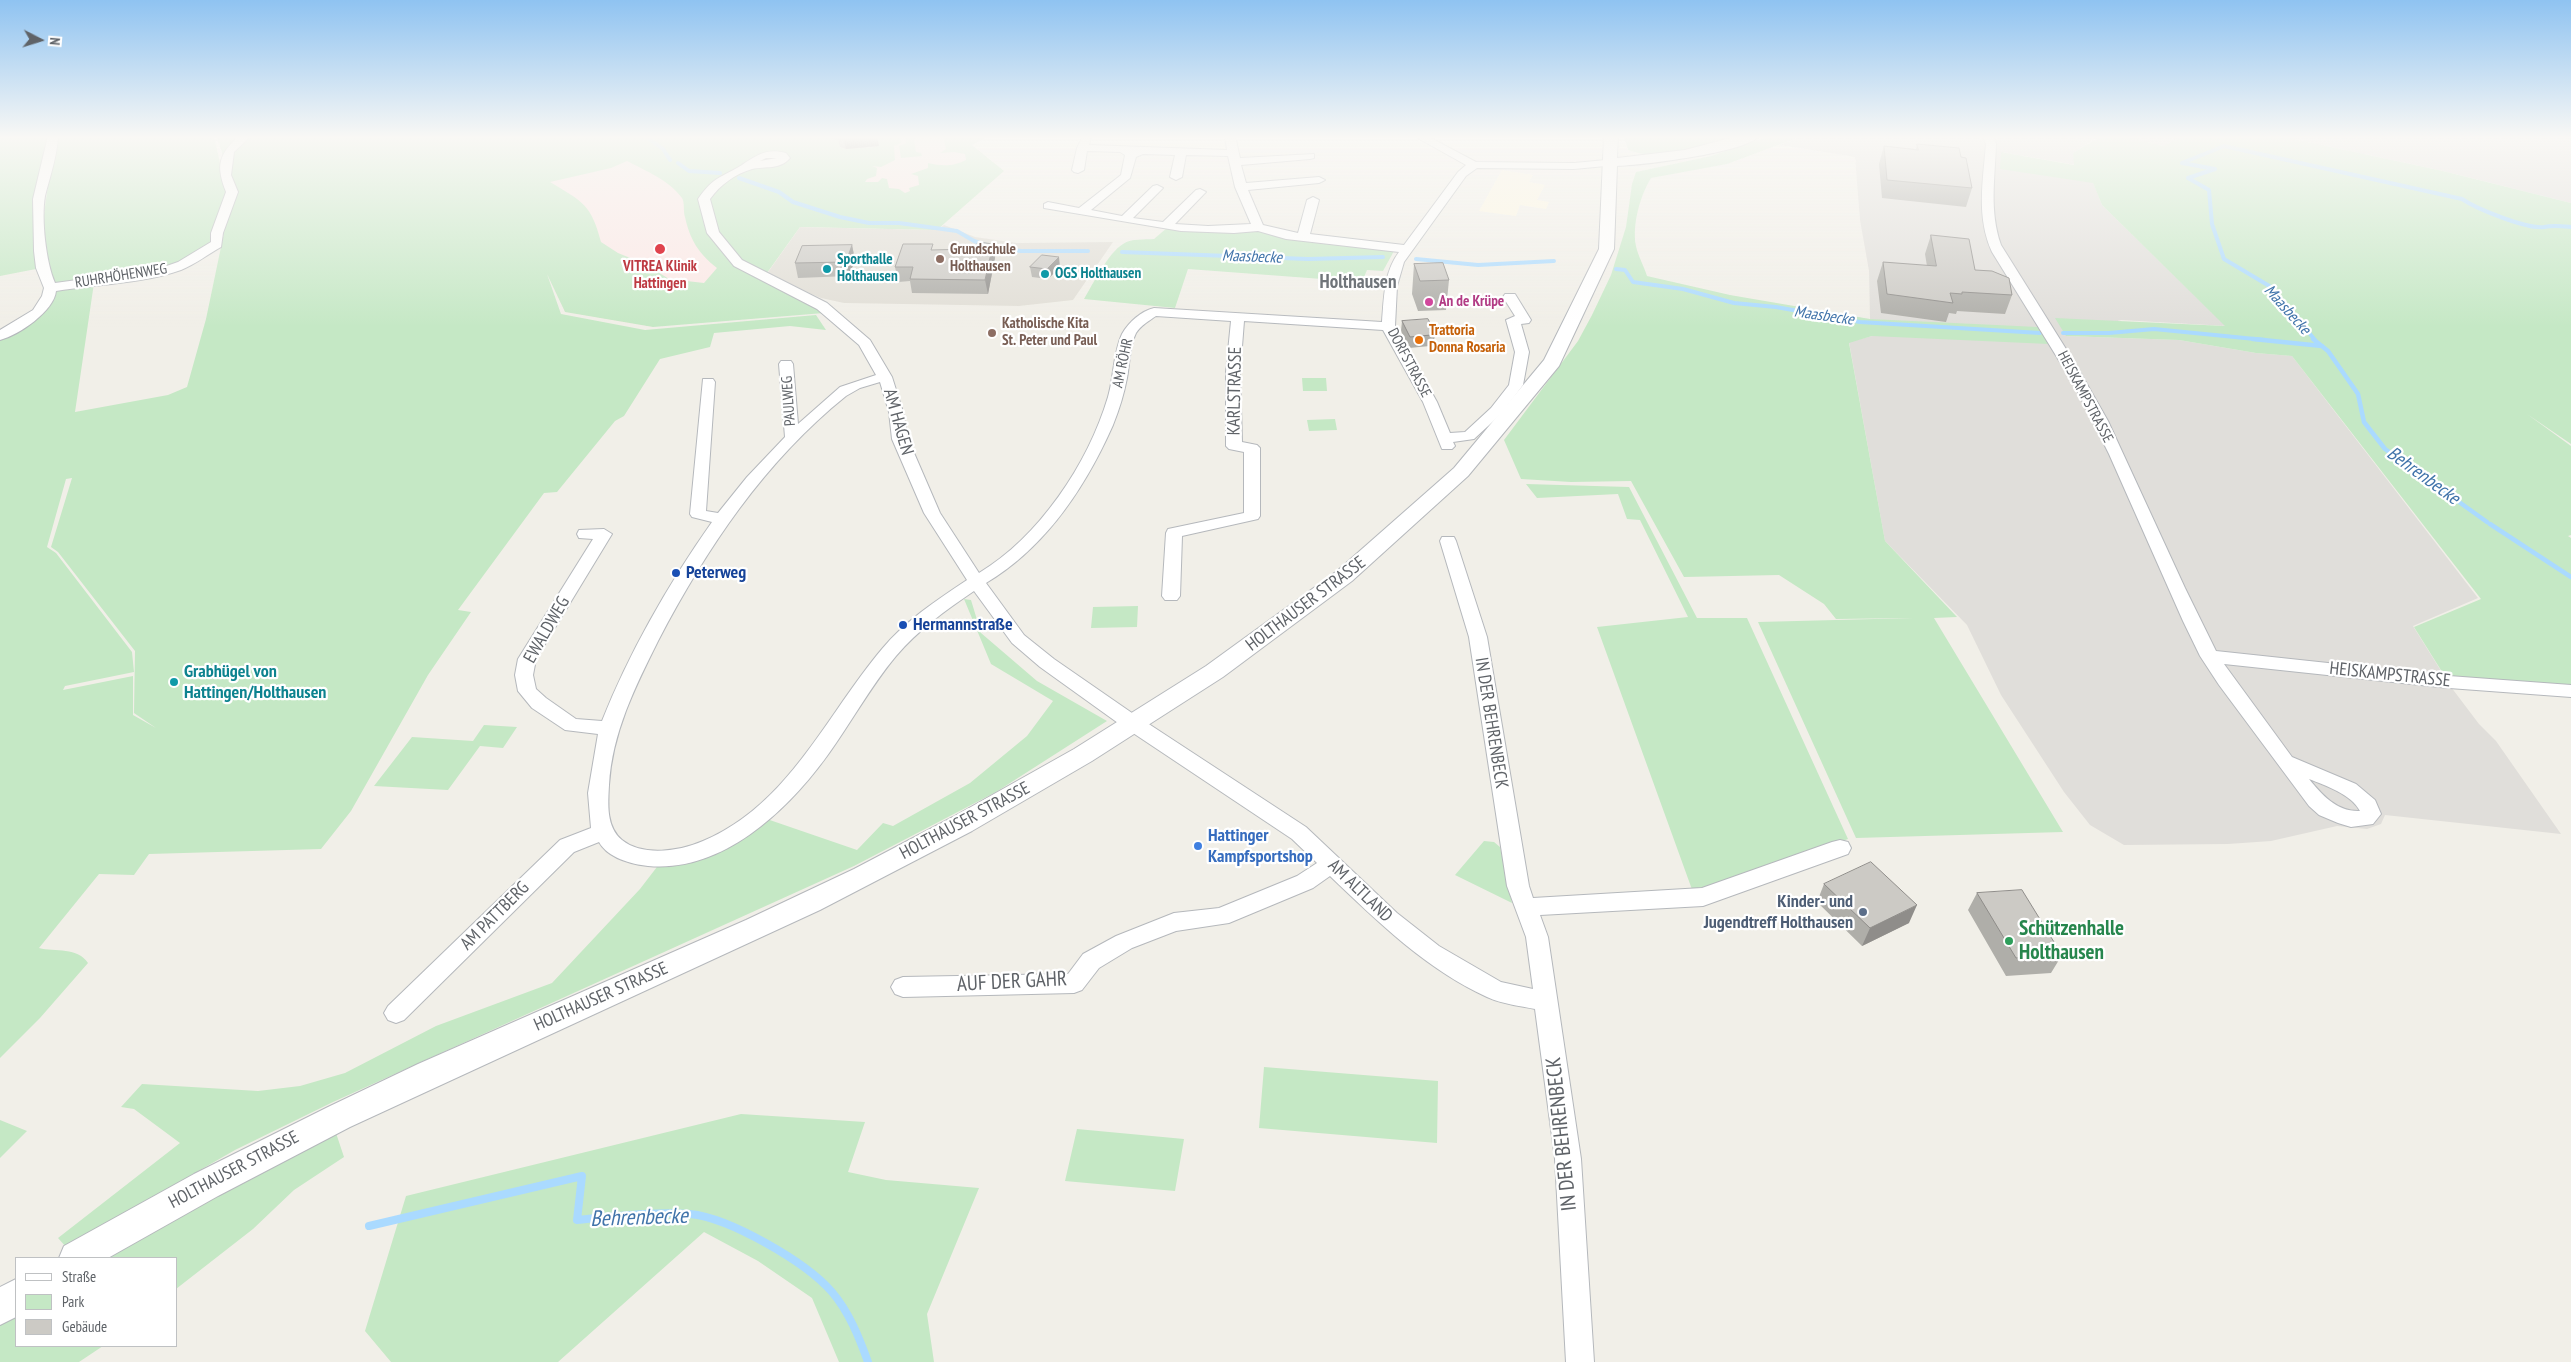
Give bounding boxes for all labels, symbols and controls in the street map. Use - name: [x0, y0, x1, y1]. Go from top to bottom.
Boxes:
- north arrow: [15, 15, 65, 65]
- text: N: [46, 37, 64, 46]
- place label: Grundschule Holthausen: [950, 241, 1016, 276]
- marker: VITREA Klinik Hattingen: [653, 242, 667, 256]
- water label: Maasbecke: [1222, 246, 1282, 268]
- place label: Sporthalle Holthausen: [837, 251, 898, 286]
- marker: Grundschule Holthausen: [934, 253, 946, 265]
- place label: VITREA Klinik Hattingen: [623, 258, 697, 293]
- street label: RUHRHÖHENWEG: [74, 260, 168, 292]
- marker: Sporthalle Holthausen: [821, 263, 833, 275]
- place label: OGS Holthausen: [1055, 265, 1141, 283]
- marker: OGS Holthausen: [1039, 268, 1051, 280]
- district label: Holthausen: [1320, 272, 1396, 294]
- water label: Maasbecke: [2260, 281, 2314, 339]
- place label: An de Krüpe: [1439, 293, 1504, 311]
- marker: An de Krüpe: [1423, 296, 1435, 308]
- water label: Maasbecke: [1793, 302, 1855, 330]
- place label: Katholische Kita St. Peter und Paul: [1002, 315, 1097, 350]
- place label: Trattoria Donna Rosaria: [1429, 322, 1505, 357]
- street label: DORFSTRASSE: [1383, 325, 1435, 401]
- marker: Katholische Kita St. Peter und Paul: [986, 327, 998, 339]
- marker: Trattoria Donna Rosaria: [1413, 334, 1425, 346]
- street label: AM RÖHR: [1109, 337, 1137, 389]
- street label: KARLSTRASSE: [1223, 346, 1247, 436]
- street label: HEISKAMPSTRASSE: [2053, 348, 2117, 446]
- street label: PAULWEG: [778, 375, 800, 427]
- street label: AM HAGEN: [878, 386, 918, 458]
- water label: Behrenbecke: [2382, 442, 2464, 510]
- street label: HOLTHAUSER STRASSE: [1242, 552, 1370, 656]
- place label: Peterweg: [686, 562, 746, 584]
- marker: Peterweg: [670, 567, 682, 579]
- street label: EWALDWEG: [519, 593, 575, 667]
- place label: Hermannstraße: [913, 614, 1013, 636]
- marker: Hermannstraße: [897, 619, 909, 631]
- street label: IN DER BEHRENBECK: [1470, 656, 1512, 790]
- street label: HEISKAMPSTRASSE: [2328, 658, 2452, 692]
- place label: Grabhügel von Hattingen/Holthausen: [184, 661, 326, 704]
- marker: Grabhügel von Hattingen/Holthausen: [168, 676, 180, 688]
- street label: HOLTHAUSER STRASSE: [896, 778, 1034, 864]
- place label: Hattinger Kampfsportshop: [1208, 825, 1313, 868]
- marker: Hattinger Kampfsportshop: [1192, 840, 1204, 852]
- street label: AM ALTLAND: [1323, 855, 1397, 927]
- street label: AM PATTBERG: [456, 877, 534, 955]
- place label: Kinder- und Jugendtreff Holthausen: [1704, 891, 1853, 934]
- marker: Kinder- und Jugendtreff Holthausen: [1857, 906, 1869, 918]
- place label: Schützenhalle Holthausen: [2019, 916, 2124, 966]
- marker: Schützenhalle Holthausen: [2003, 935, 2015, 947]
- street label: HOLTHAUSER STRASSE: [531, 958, 671, 1036]
- street label: AUF DER GAHR: [956, 967, 1068, 997]
- street label: IN DER BEHRENBECK: [1541, 1056, 1583, 1212]
- street label: HOLTHAUSER STRASSE: [165, 1127, 303, 1213]
- water label: Behrenbecke: [590, 1203, 688, 1233]
- legend: [15, 1257, 178, 1347]
- text: Straße: [62, 1267, 96, 1286]
- text: Park: [62, 1292, 84, 1311]
- text: Gebäude: [62, 1317, 107, 1336]

